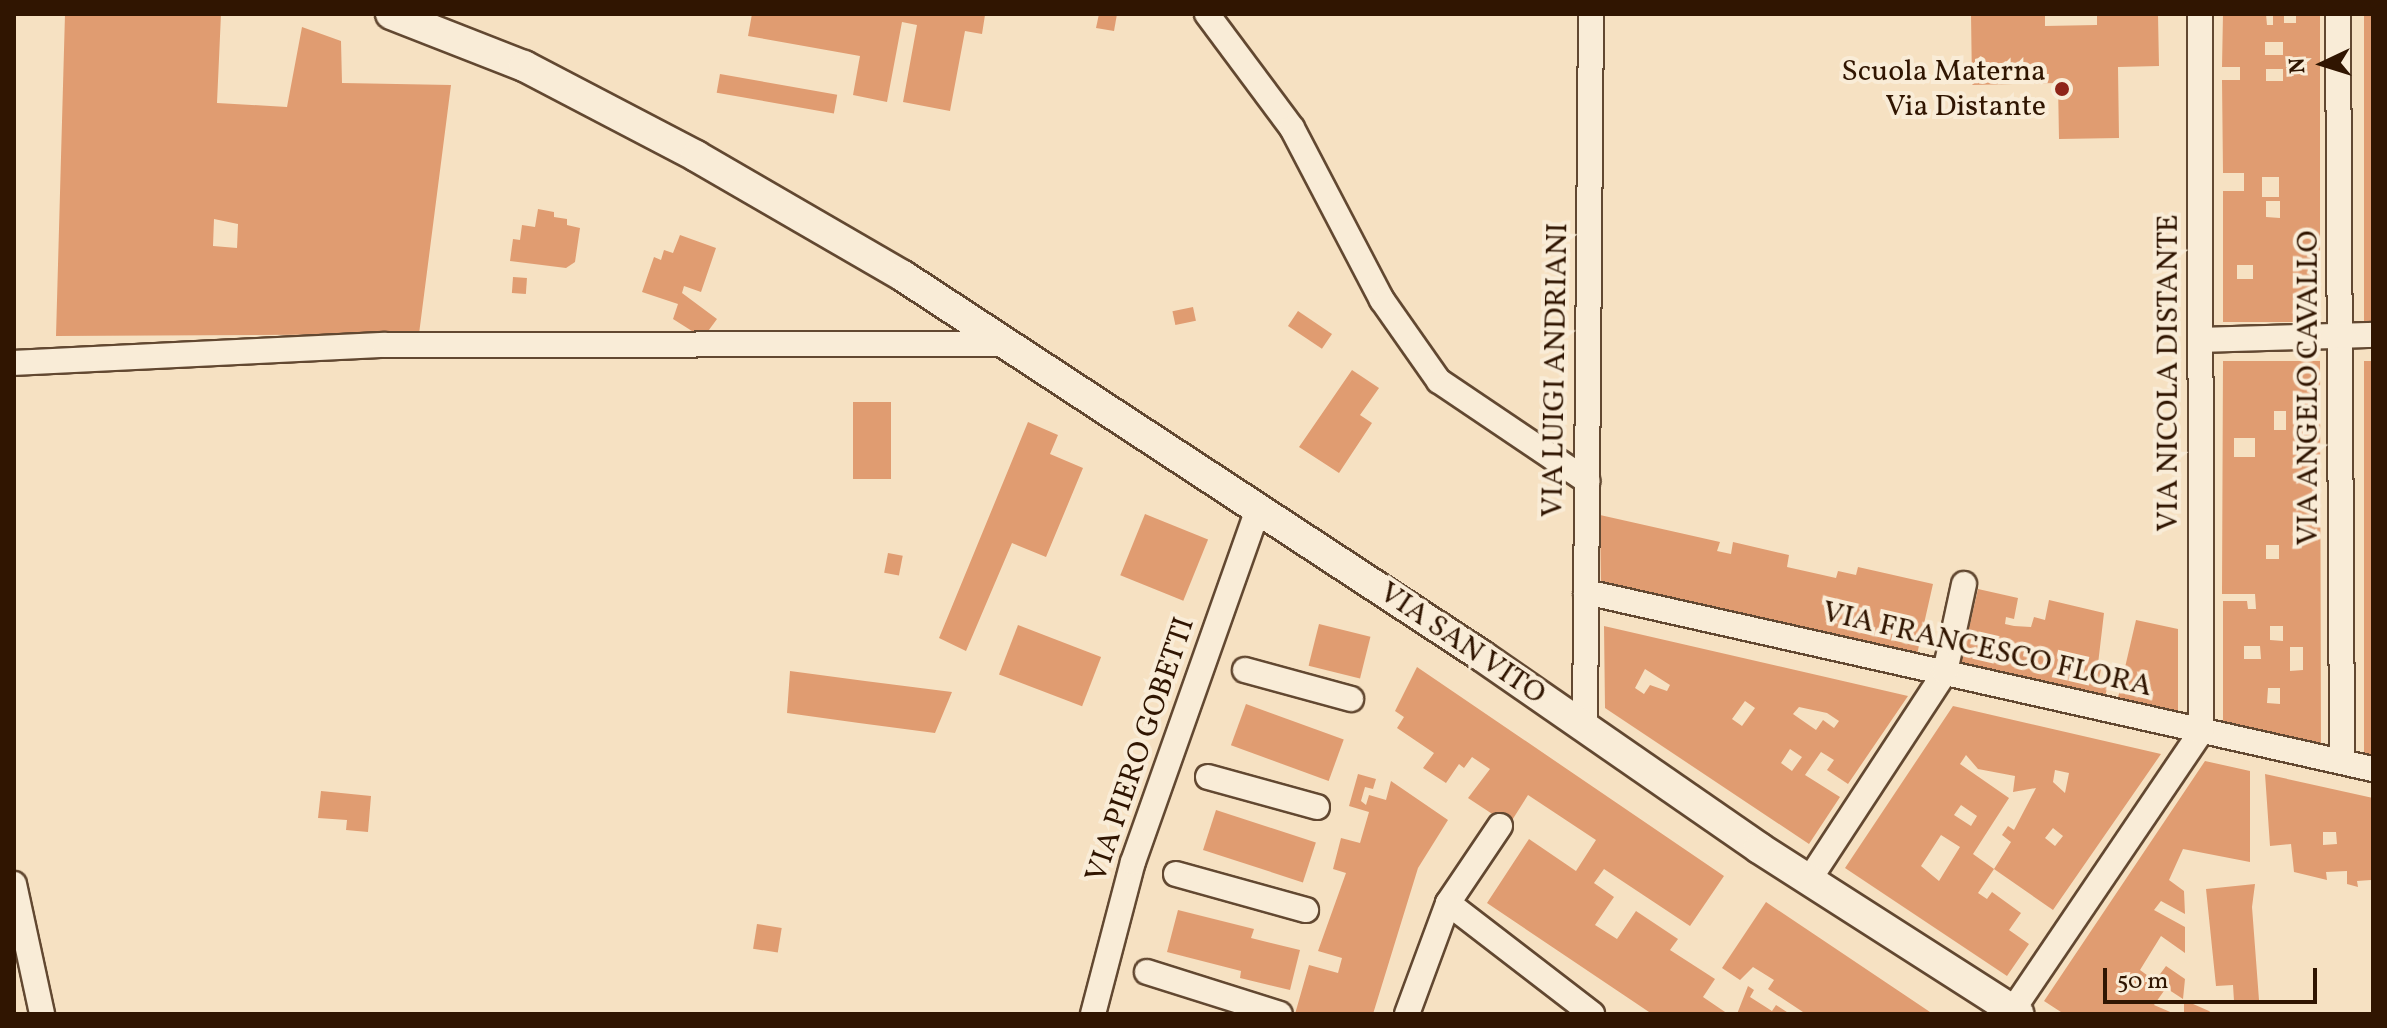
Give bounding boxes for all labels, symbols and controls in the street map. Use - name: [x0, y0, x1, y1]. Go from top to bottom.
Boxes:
- north arrow: [2283, 24, 2363, 104]
- place label: Scuola Materna Via Distante: [1841, 54, 2046, 124]
- text: N: [2283, 57, 2315, 75]
- marker: Scuola Materna Via Distante: [2053, 80, 2071, 98]
- street label: VIA NICOLA DISTANTE: [2151, 214, 2187, 532]
- street label: VIA LUIGI ANDRIANI: [1535, 222, 1577, 518]
- street label: VIA ANGELO CAVALLO: [2291, 230, 2327, 546]
- street label: VIA SAN VITO: [1372, 575, 1552, 713]
- street label: VIA FRANCESCO FLORA: [1819, 595, 2155, 705]
- street label: VIA PIERO GOBETTI: [1079, 613, 1203, 887]
- scale bar: [2107, 952, 2321, 1002]
- text: 50 m: [2117, 965, 2169, 999]

